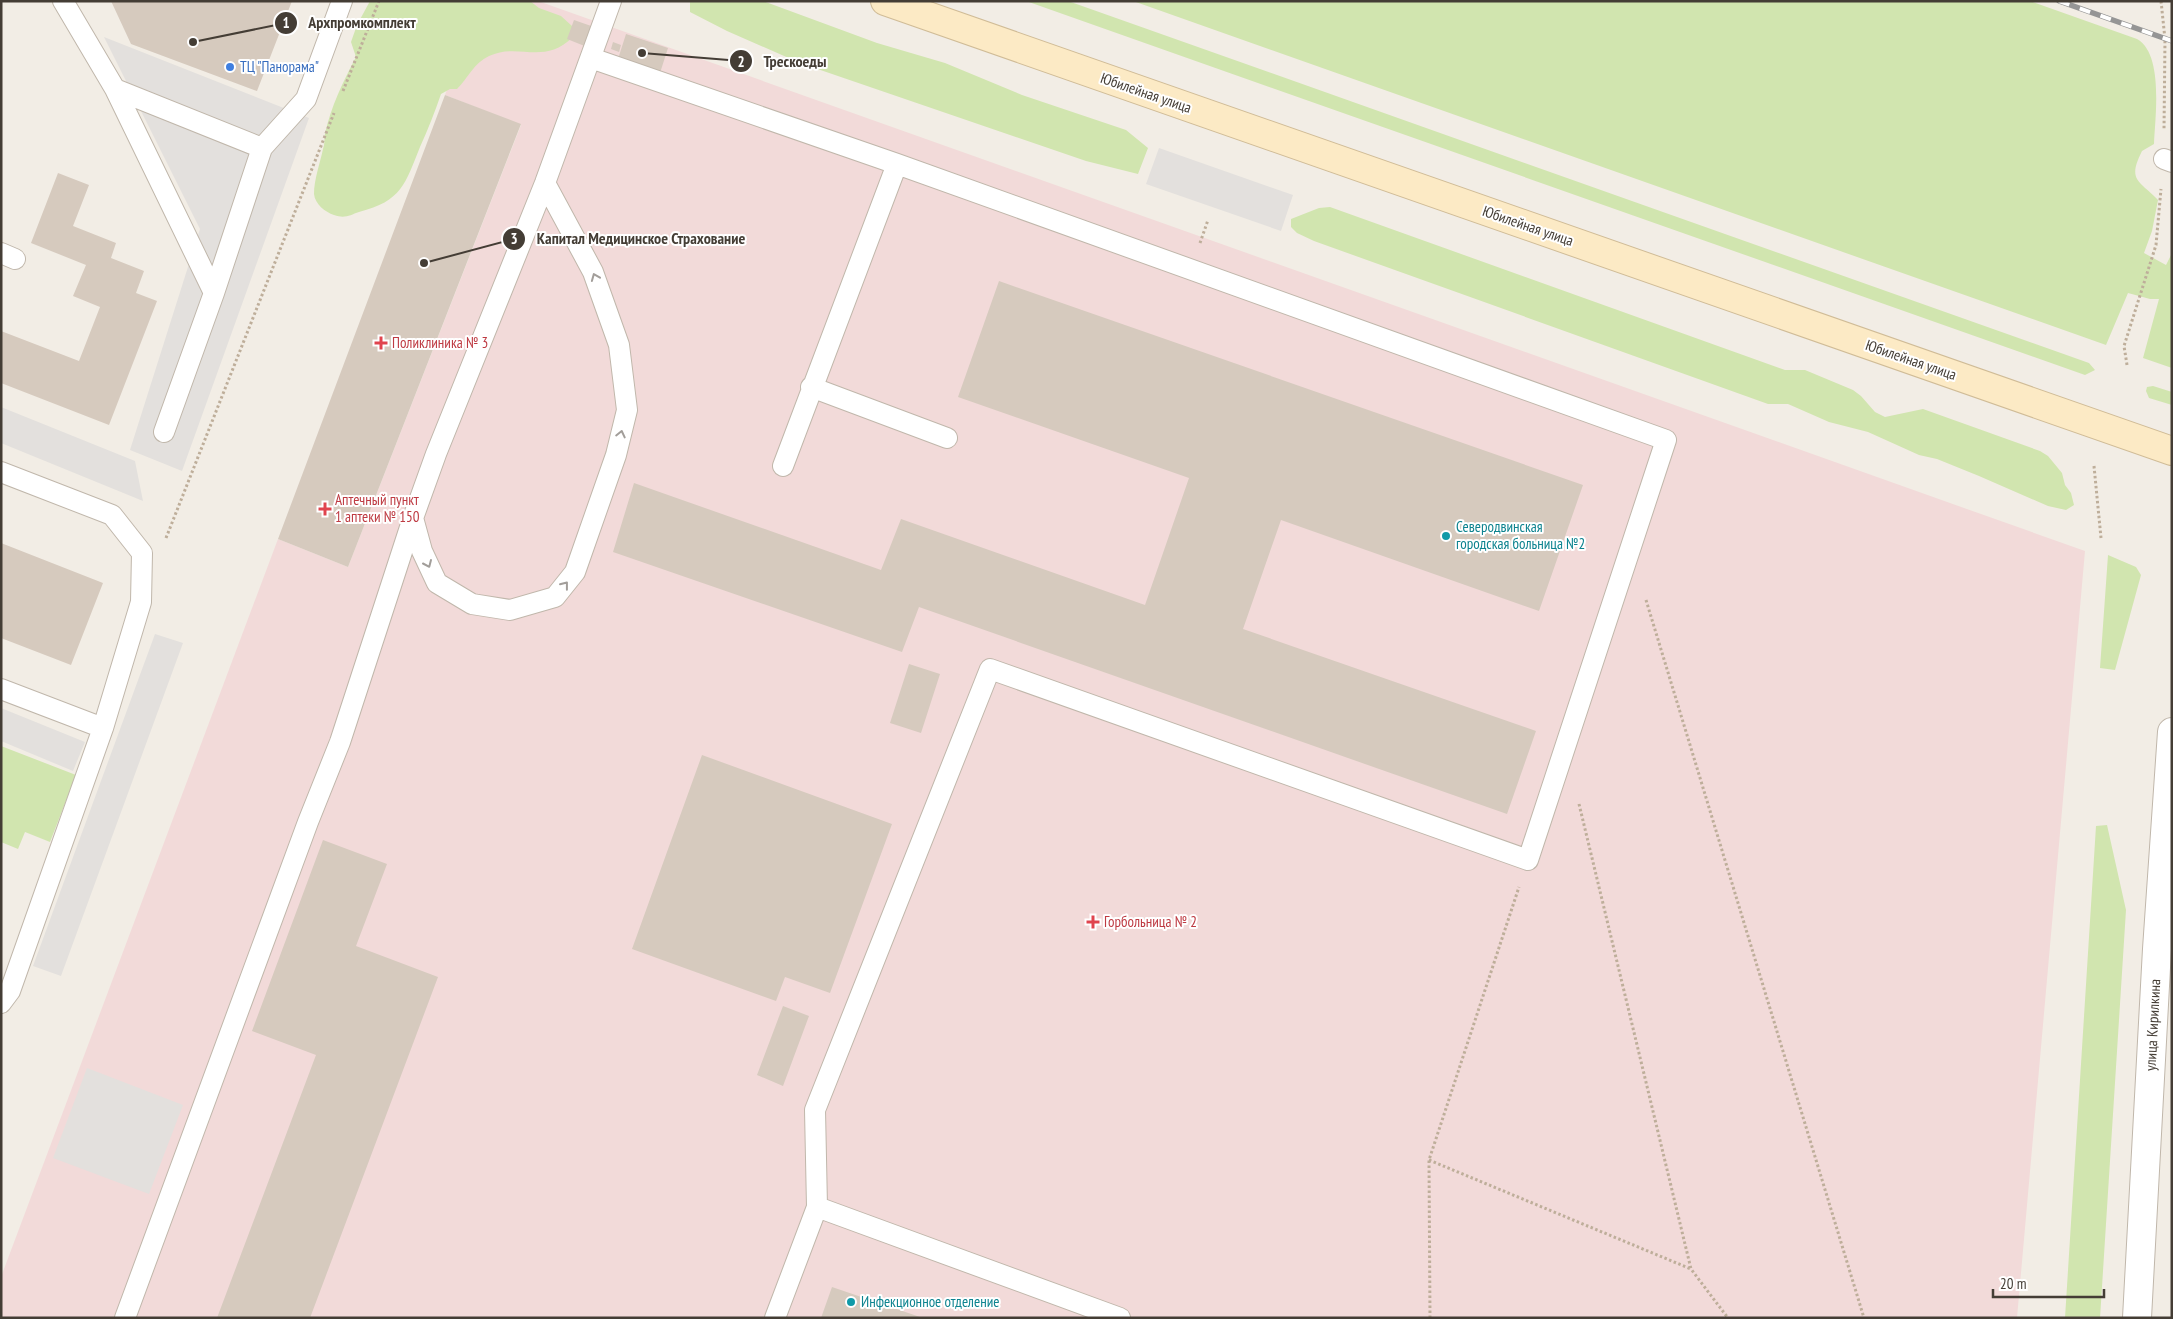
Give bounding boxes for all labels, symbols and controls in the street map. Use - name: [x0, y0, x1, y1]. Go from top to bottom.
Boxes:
- callout: Архпромкомплект: [274, 7, 426, 38]
- text: Архпромкомплект: [307, 12, 416, 32]
- text: 1: [282, 13, 290, 32]
- callout: Трескоеды: [728, 46, 836, 77]
- text: Трескоеды: [764, 51, 826, 71]
- text: 2: [737, 52, 745, 71]
- place label: ТЦ "Панорама": [240, 57, 319, 76]
- marker: ТЦ "Панорама": [224, 61, 236, 73]
- street label: Юбилейная улица: [1098, 68, 1194, 117]
- street label: Юбилейная улица: [1480, 201, 1576, 250]
- callout: Капитал Медицинское Страхование: [502, 223, 755, 254]
- text: Капитал Медицинское Страхование: [537, 228, 745, 248]
- text: 3: [510, 229, 518, 248]
- one-way arrow: [590, 273, 600, 281]
- place label: Поликлиника № 3: [392, 333, 488, 352]
- street label: Юбилейная улица: [1863, 335, 1959, 384]
- marker: Поликлиника № 3: [374, 336, 388, 350]
- one-way arrow: [615, 429, 626, 438]
- place label: Аптечный пункт 1 аптеки № 150: [335, 490, 420, 526]
- marker: Аптечный пункт 1 аптеки № 150: [319, 503, 331, 515]
- place label: Северодвинская городская больница №2: [1456, 517, 1585, 553]
- marker: Северодвинская городская больница №2: [1440, 530, 1452, 542]
- one-way arrow: [422, 559, 433, 568]
- one-way arrow: [559, 582, 567, 591]
- place label: Горбольница № 2: [1104, 912, 1197, 931]
- marker: Горбольница № 2: [1086, 915, 1100, 929]
- street label: улица Кирилкина: [2141, 979, 2164, 1071]
- scale bar: [1993, 1266, 2104, 1298]
- text: 20 m: [2000, 1274, 2026, 1293]
- place label: Инфекционное отделение: [861, 1292, 999, 1311]
- marker: Инфекционное отделение: [845, 1296, 857, 1308]

